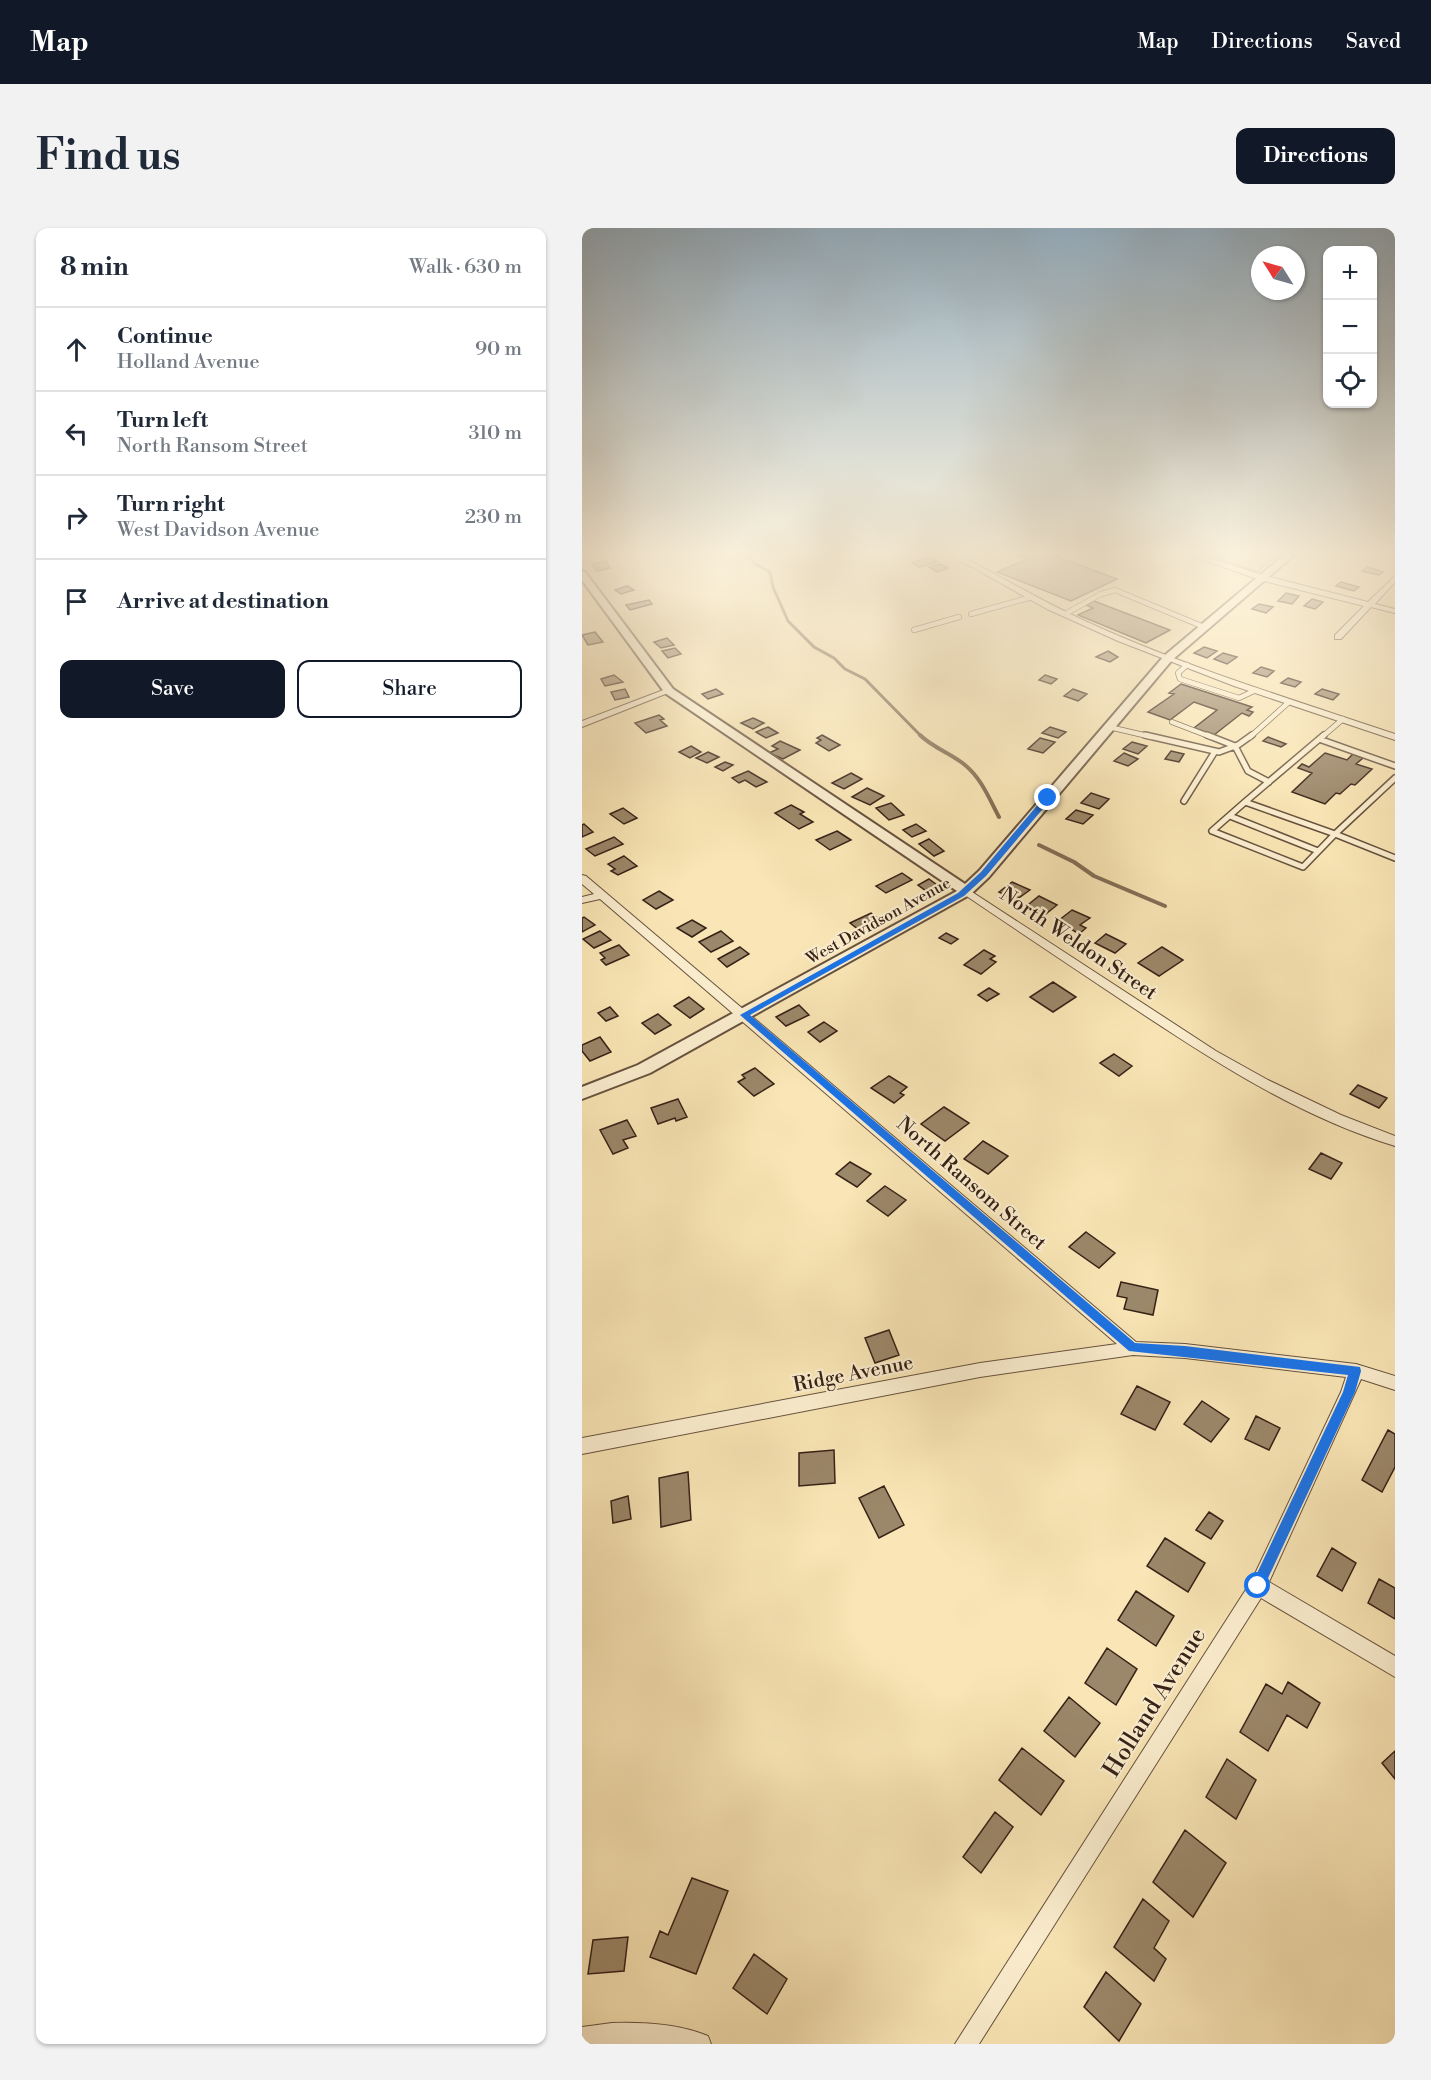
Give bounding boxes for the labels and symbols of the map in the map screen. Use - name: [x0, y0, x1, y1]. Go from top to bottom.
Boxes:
- north arrow: [1251, 246, 1305, 300]
- route end: [1034, 784, 1060, 810]
- street label: West Davidson Avenue: [802, 873, 954, 969]
- street label: North Weldon Street: [995, 882, 1162, 1006]
- street label: North Ransom Street: [891, 1112, 1051, 1256]
- street label: Ridge Avenue: [791, 1351, 916, 1398]
- route start: [1244, 1572, 1270, 1598]
- street label: Holland Avenue: [1097, 1622, 1213, 1783]

